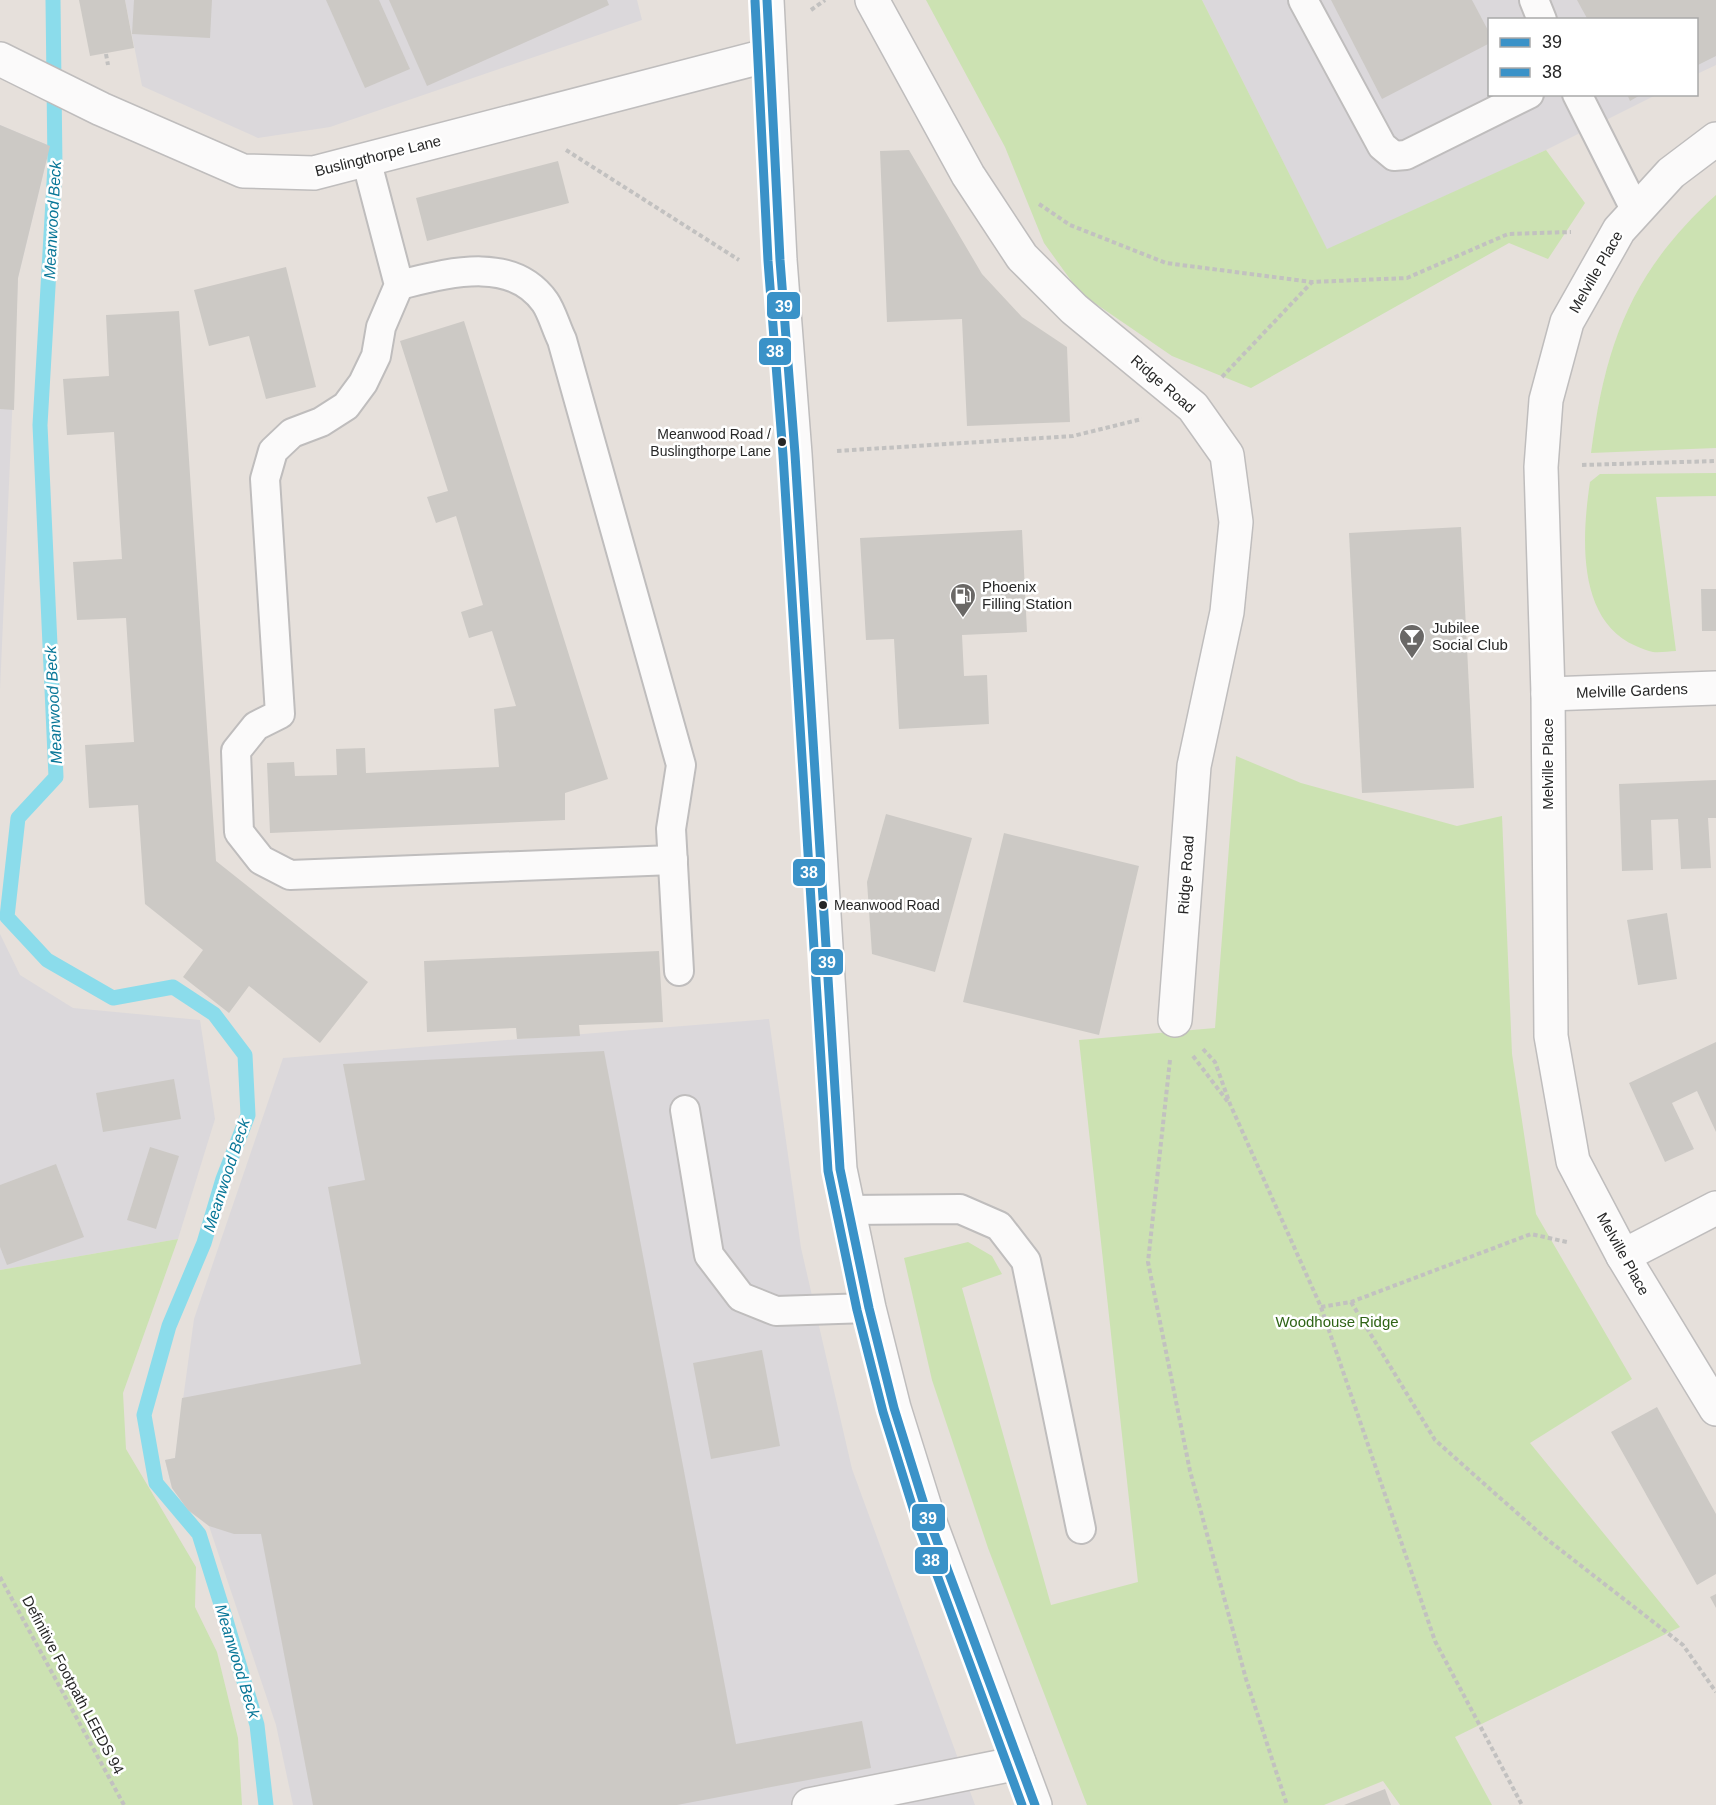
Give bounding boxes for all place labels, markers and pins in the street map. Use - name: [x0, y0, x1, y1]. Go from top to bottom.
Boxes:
- place label: Meanwood Road / Buslingthorpe Lane: [650, 426, 771, 459]
- marker: Meanwood Road / Buslingthorpe Lane: [776, 436, 788, 448]
- place label: Phoenix Filling Station: [982, 578, 1072, 612]
- fuel station icon: Phoenix Filling Station: [948, 581, 978, 619]
- place label: Jubilee Social Club: [1432, 619, 1508, 653]
- bar icon: Jubilee Social Club: [1397, 622, 1427, 660]
- place label: Meanwood Road: [834, 897, 940, 913]
- marker: Meanwood Road: [817, 899, 829, 911]

